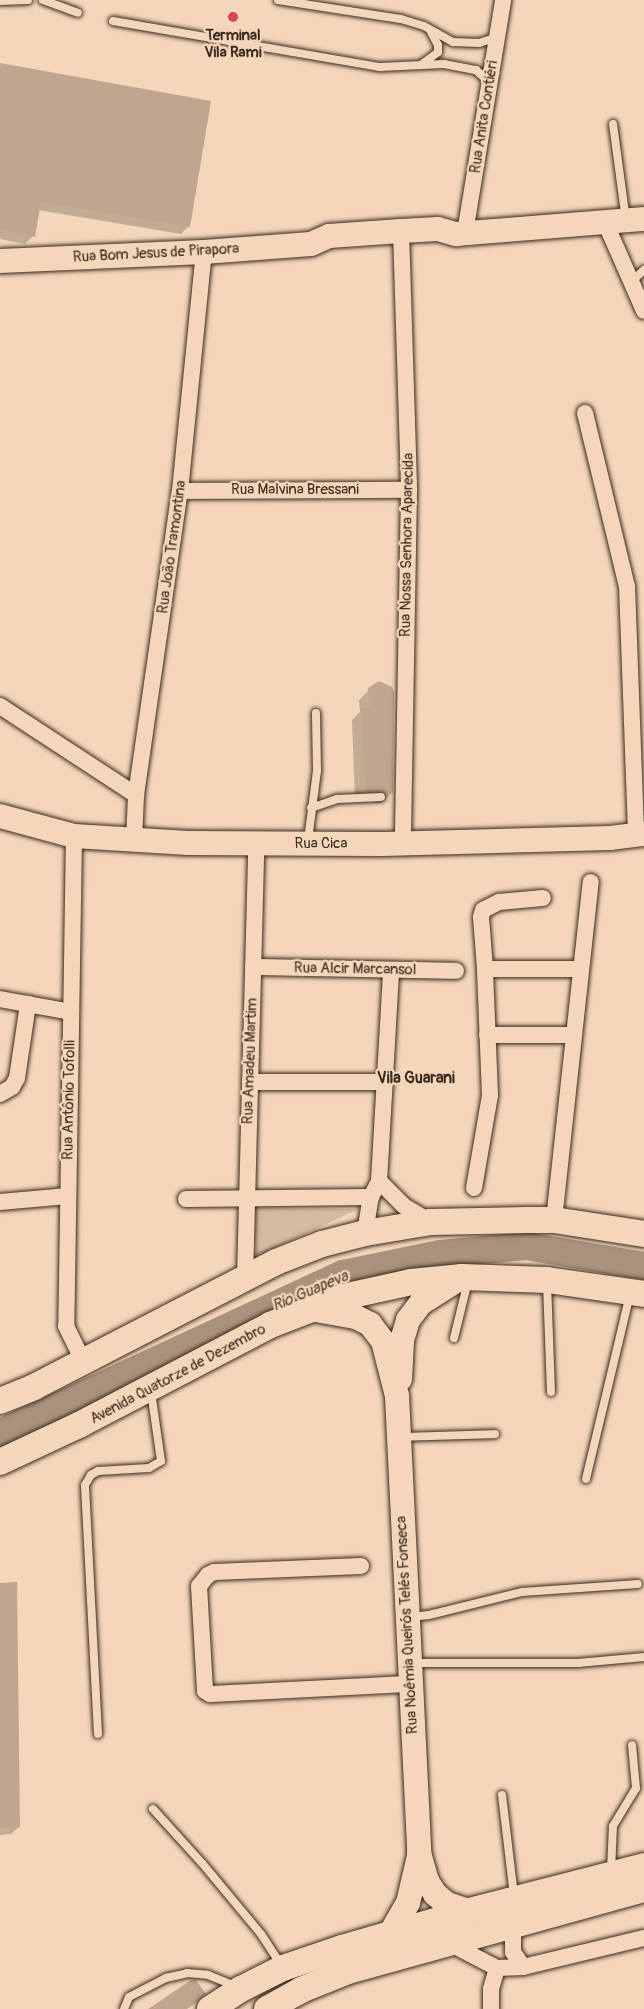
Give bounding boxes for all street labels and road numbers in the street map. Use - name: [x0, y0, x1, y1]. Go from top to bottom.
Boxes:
- street label: Rua Anita Contiéri: [466, 59, 502, 175]
- street label: Rua Bom Jesus de Pirapora: [72, 240, 240, 266]
- street label: Rua Nossa Senhora Aparecida: [396, 453, 418, 637]
- street label: Rua João Tramontina: [154, 479, 190, 615]
- street label: Rua Malvina Bressani: [231, 481, 359, 499]
- street label: Rua Cica: [295, 835, 347, 853]
- street label: Rua Alcir Marcansol: [294, 959, 416, 979]
- street label: Rua Amadeu Martim: [239, 997, 261, 1125]
- street label: Rua Antônio Tofolli: [59, 1040, 79, 1160]
- street label: Avenida Quatorze de Dezembro: [87, 1320, 269, 1428]
- street label: Rua Noêmia Queirós Telés Fonseca: [392, 1515, 422, 1735]

